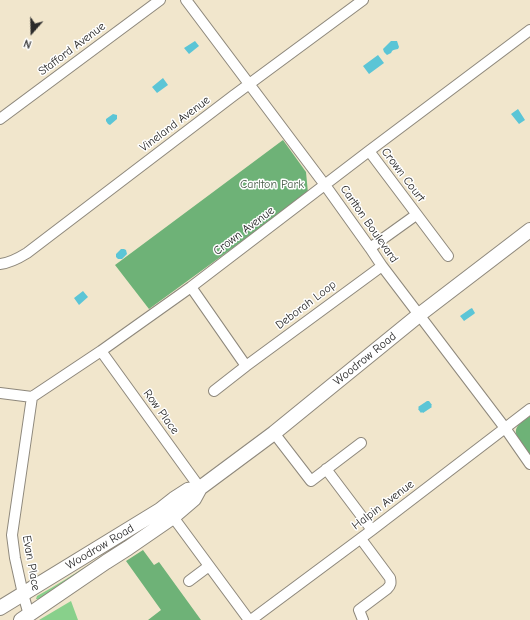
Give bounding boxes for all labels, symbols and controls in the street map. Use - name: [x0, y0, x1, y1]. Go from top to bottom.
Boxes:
- north arrow: [12, 12, 52, 52]
- street label: Stafford Avenue: [36, 19, 108, 79]
- text: N: [22, 36, 33, 51]
- street label: Vineland Avenue: [137, 93, 213, 155]
- street label: Crown Court: [378, 145, 428, 205]
- park label: Carlton Park: [240, 178, 304, 192]
- street label: Carlton Boulevard: [337, 182, 401, 266]
- street label: Crown Avenue: [211, 203, 277, 259]
- street label: Deborah Loop: [273, 277, 339, 333]
- street label: Woodrow Road: [331, 329, 399, 389]
- street label: Row Place: [140, 387, 182, 437]
- street label: Halpin Avenue: [349, 477, 417, 533]
- street label: Woodrow Road: [63, 521, 137, 573]
- street label: Evan Place: [19, 534, 43, 592]

